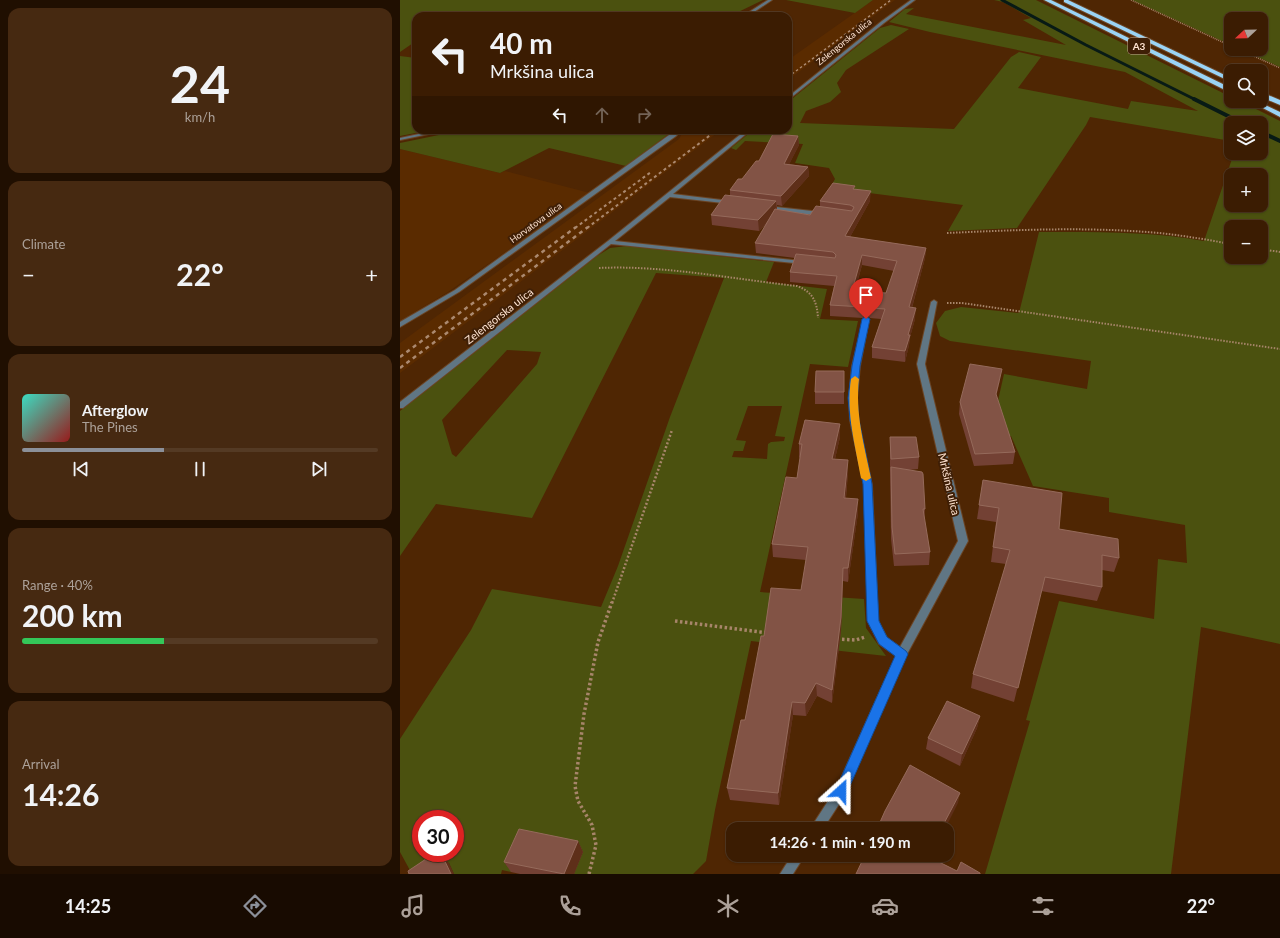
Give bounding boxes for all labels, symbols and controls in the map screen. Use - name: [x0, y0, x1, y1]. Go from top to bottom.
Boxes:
- north arrow: [1224, 12, 1268, 56]
- map controls: [1224, 12, 1268, 264]
- street label: Zelengorska ulica: [814, 16, 874, 67]
- text: 40 m: [490, 26, 553, 60]
- icon: left: [424, 28, 476, 80]
- road number: A3: [1128, 38, 1150, 54]
- text: 24: [170, 52, 230, 114]
- text: Mrkšina ulica: [490, 60, 594, 82]
- button: search: [1224, 64, 1268, 108]
- icon: left: [549, 104, 571, 126]
- icon: ahead: [591, 104, 613, 126]
- icon: right: [633, 104, 655, 126]
- text: km/h: [185, 109, 215, 125]
- button: layers: [1224, 116, 1268, 160]
- button: +: [1224, 168, 1268, 212]
- street label: Horvatova ulica: [508, 200, 564, 245]
- button: −: [1224, 220, 1268, 264]
- text: Climate: [22, 236, 65, 252]
- text: 22°: [176, 256, 224, 292]
- text: −: [22, 261, 35, 288]
- text: +: [365, 261, 378, 288]
- pin: [849, 278, 883, 319]
- icon: arrive: [855, 284, 877, 306]
- street label: Zelengorska ulica: [462, 285, 536, 346]
- text: Afterglow: [82, 401, 148, 419]
- text: The Pines: [82, 419, 138, 435]
- street label: Mrkšina ulica: [936, 451, 963, 516]
- icon: previous: [70, 458, 92, 480]
- icon: pause: [189, 458, 211, 480]
- icon: next: [308, 458, 330, 480]
- text: Range · 40%: [22, 577, 93, 593]
- text: 200 km: [22, 597, 123, 633]
- text: Arrival: [22, 756, 59, 772]
- position arrow: [820, 770, 862, 812]
- text: 14:26: [22, 776, 99, 812]
- speed limit sign: 30: [412, 810, 464, 862]
- text: 14:26 · 1 min · 190 m: [770, 833, 910, 851]
- icon: directions: [241, 892, 269, 920]
- icon: music: [399, 892, 427, 920]
- icon: phone: [556, 892, 584, 920]
- icon: climate: [714, 892, 742, 920]
- icon: car: [871, 892, 899, 920]
- icon: filters: [1029, 892, 1057, 920]
- text: 14:25: [65, 895, 111, 917]
- text: 22°: [1187, 895, 1215, 917]

